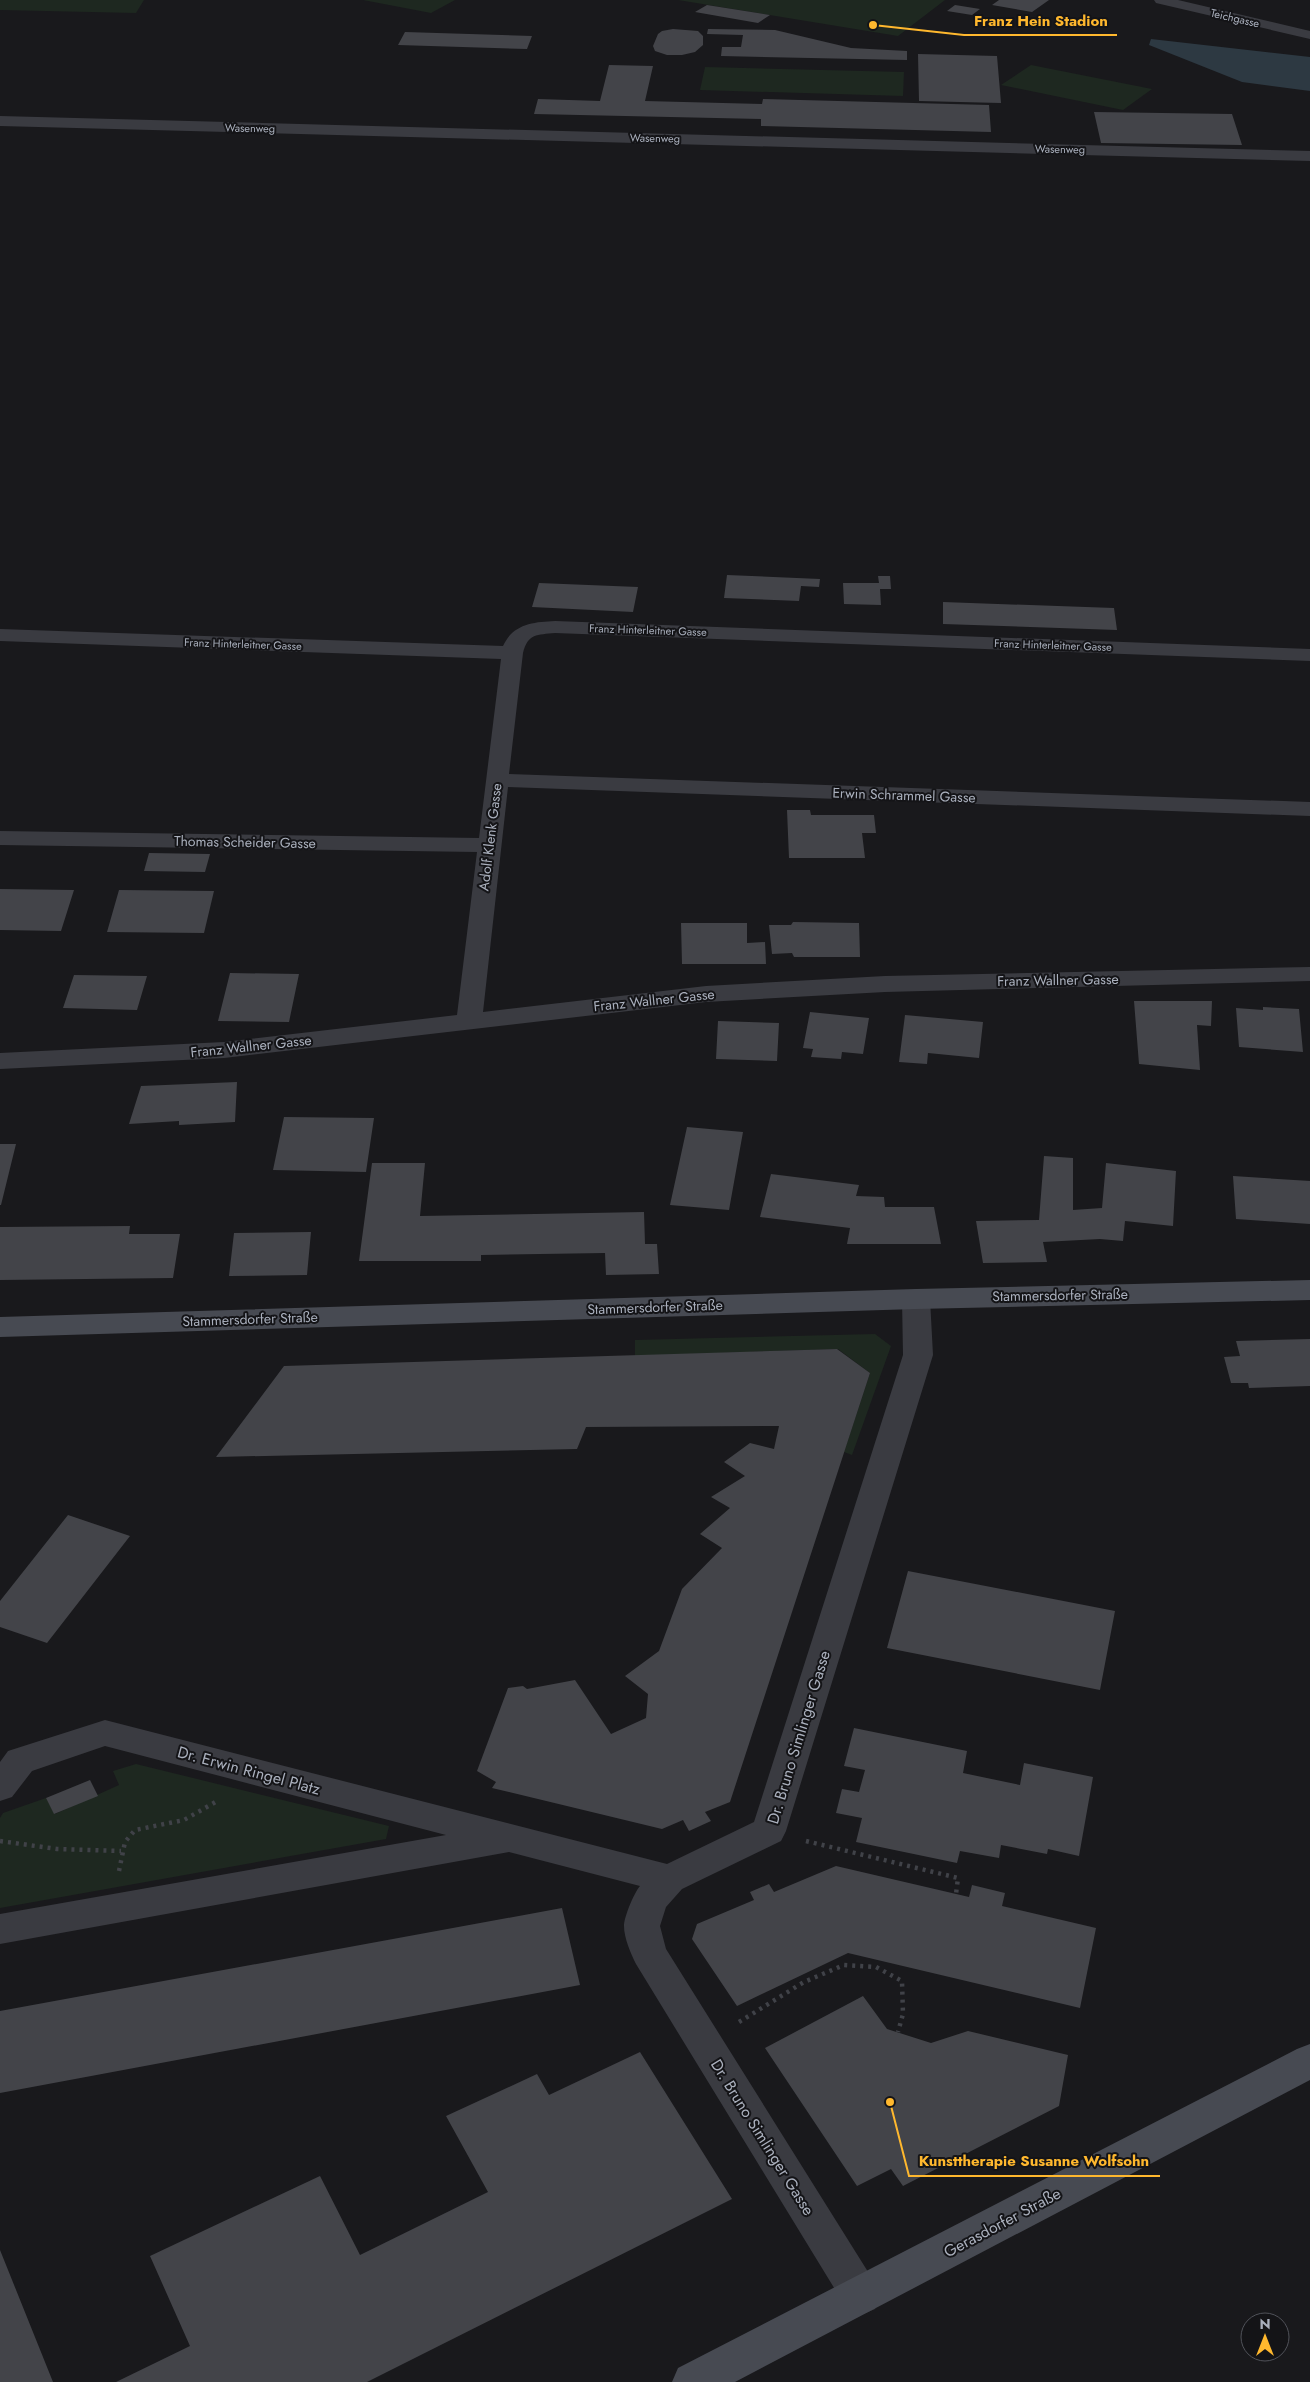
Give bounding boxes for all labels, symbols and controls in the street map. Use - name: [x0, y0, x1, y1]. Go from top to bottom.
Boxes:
- callout: Franz Hein Stadion: [964, 5, 1117, 35]
- street label: Teichgasse: [1209, 5, 1261, 31]
- text: Franz Hein Stadion: [974, 10, 1108, 32]
- street label: Wasenweg: [225, 120, 275, 136]
- street label: Wasenweg: [630, 130, 680, 146]
- street label: Wasenweg: [1035, 141, 1085, 157]
- street label: Franz Hinterleitner Gasse: [589, 620, 707, 640]
- street label: Franz Hinterleitner Gasse: [184, 634, 302, 654]
- street label: Franz Hinterleitner Gasse: [994, 635, 1112, 655]
- street label: Adolf Klenk Gasse: [473, 782, 507, 892]
- street label: Erwin Schrammel Gasse: [832, 783, 976, 807]
- street label: Thomas Scheider Gasse: [174, 831, 316, 853]
- street label: Franz Wallner Gasse: [997, 969, 1119, 991]
- street label: Franz Wallner Gasse: [593, 984, 715, 1016]
- street label: Franz Wallner Gasse: [190, 1030, 312, 1062]
- street label: Stammersdorfer Straße: [992, 1284, 1128, 1306]
- street label: Stammersdorfer Straße: [587, 1295, 723, 1319]
- street label: Stammersdorfer Straße: [182, 1307, 318, 1331]
- street label: Dr. Bruno Simlinger Gasse: [761, 1648, 836, 1827]
- street label: Dr. Erwin Ringel Platz: [175, 1740, 323, 1801]
- street label: Dr. Bruno Simlinger Gasse: [705, 2055, 820, 2220]
- callout: Kunsttherapie Susanne Wolfsohn: [909, 2146, 1160, 2176]
- text: Kunsttherapie Susanne Wolfsohn: [919, 2150, 1149, 2172]
- street label: Gerasdorfer Straße: [940, 2182, 1065, 2263]
- north arrow: [1240, 2312, 1290, 2362]
- text: N: [1259, 2314, 1271, 2334]

